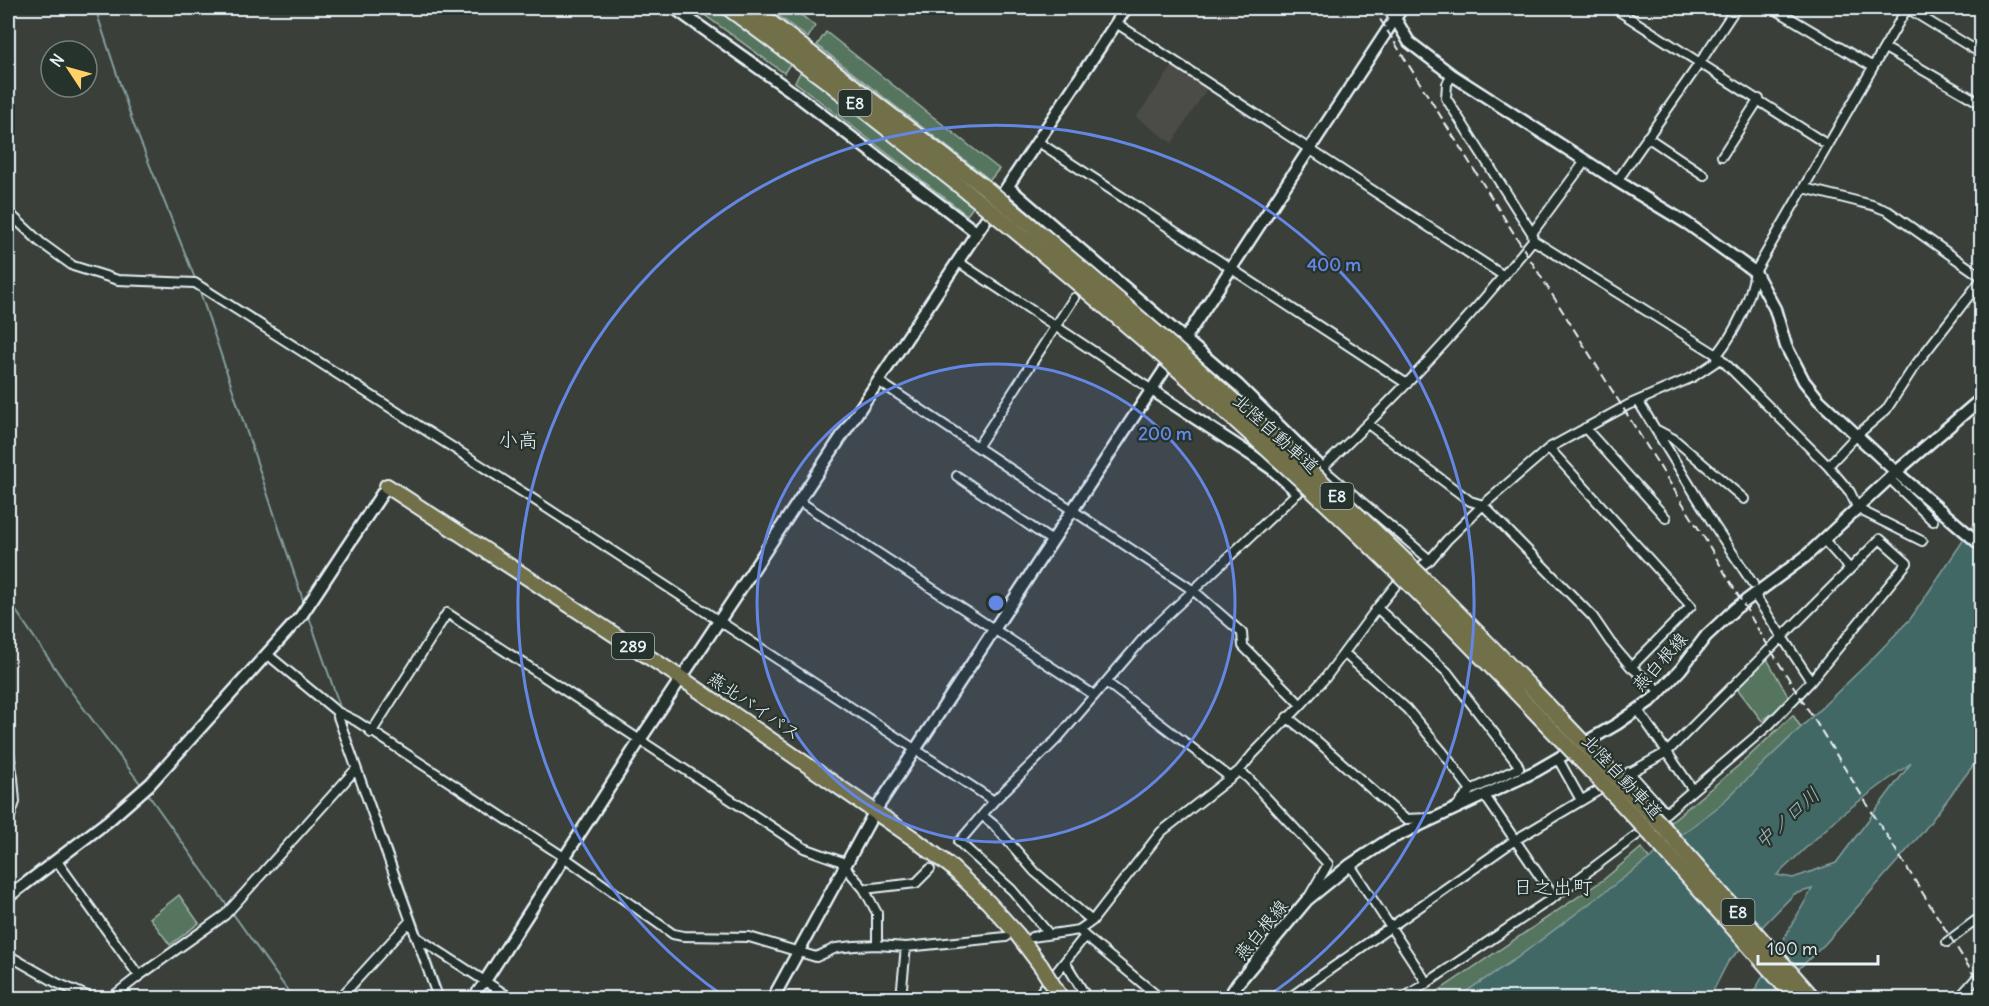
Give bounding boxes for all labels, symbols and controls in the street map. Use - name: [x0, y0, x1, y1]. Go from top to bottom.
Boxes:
- north arrow: [39, 39, 99, 99]
- text: N: [46, 50, 68, 71]
- road number: E8: [838, 90, 872, 116]
- text: 400 m: [1307, 253, 1361, 276]
- street label: 北陸自動車道: [1229, 389, 1324, 478]
- text: 200 m: [1138, 422, 1192, 445]
- district label: 小高: [498, 427, 538, 452]
- road number: E8: [1320, 483, 1354, 509]
- centre of rings: [986, 593, 1006, 613]
- street label: 燕白根線: [1627, 627, 1692, 696]
- road number: 289: [612, 633, 654, 659]
- street label: 燕北バイパス: [703, 666, 805, 745]
- street label: 北陸自動車道: [1577, 729, 1668, 824]
- water label: 中ノ口川: [1749, 782, 1825, 854]
- district label: 日之出町: [1513, 874, 1593, 899]
- street label: 燕白根線: [1229, 895, 1293, 965]
- road number: E8: [1722, 899, 1754, 925]
- scale bar: [1758, 928, 1878, 966]
- text: 100 m: [1767, 937, 1818, 960]

